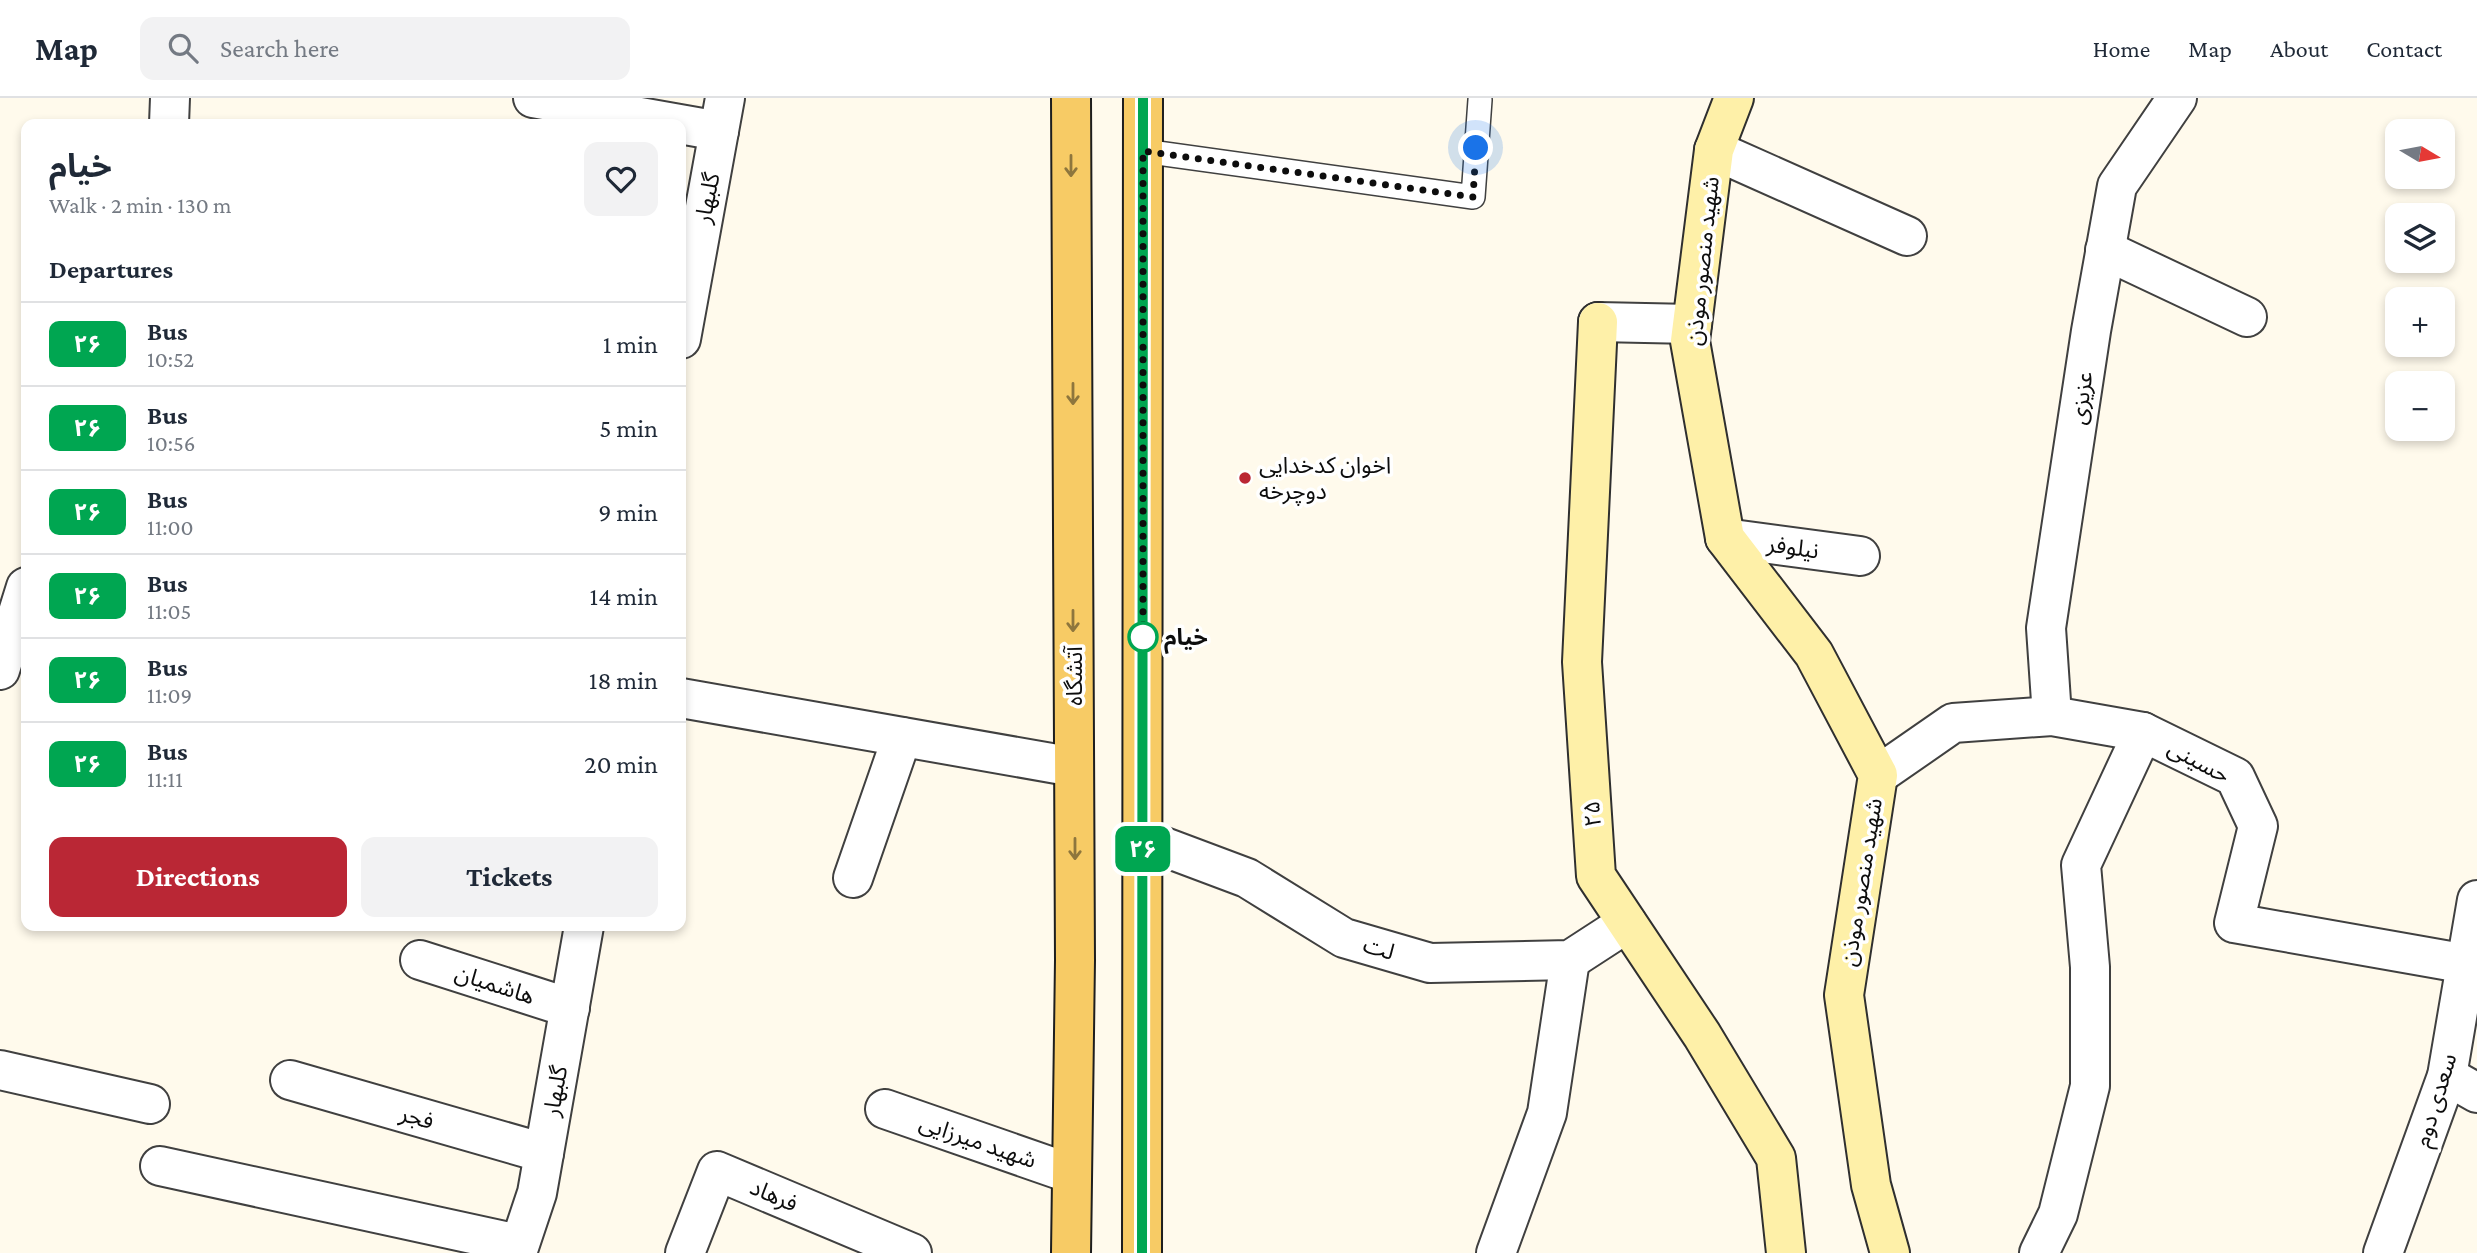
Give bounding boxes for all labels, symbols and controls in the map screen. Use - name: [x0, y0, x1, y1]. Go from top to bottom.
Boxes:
- search box: [140, 17, 630, 80]
- icon: search: [164, 29, 202, 67]
- text: Map: [35, 30, 98, 67]
- text: Search here: [220, 34, 339, 63]
- text: Home: [2093, 35, 2150, 62]
- text: Map: [2188, 35, 2232, 62]
- text: About: [2270, 35, 2328, 62]
- text: Contact: [2366, 35, 2442, 62]
- north arrow: [2385, 119, 2455, 189]
- map controls: [2385, 119, 2455, 441]
- your location: [1458, 130, 1493, 165]
- button: heart: [584, 142, 658, 216]
- text: خیام: [49, 147, 112, 184]
- one-way arrow: [1064, 154, 1078, 177]
- street label: گلبهار: [689, 170, 726, 227]
- street label: شهید منصور موذن: [1680, 175, 1725, 347]
- text: Walk · 2 min · 130 m: [49, 192, 232, 218]
- button: layers: [2385, 203, 2455, 273]
- text: Departures: [49, 255, 173, 284]
- button: +: [2385, 287, 2455, 357]
- text: Bus: [147, 317, 188, 346]
- text: ۲۶: [74, 330, 101, 357]
- text: 1 min: [603, 330, 658, 359]
- text: 10:52: [147, 346, 194, 372]
- street label: عزیزی: [2064, 370, 2099, 426]
- button: −: [2385, 371, 2455, 441]
- one-way arrow: [1066, 382, 1080, 405]
- text: Bus: [147, 401, 188, 430]
- text: ۲۶: [74, 414, 101, 441]
- text: 5 min: [599, 414, 658, 443]
- text: 10:56: [147, 430, 195, 456]
- place label: اخوان کدخدایی دوچرخه: [1259, 452, 1391, 506]
- marker: اخوان کدخدایی دوچرخه: [1237, 470, 1253, 486]
- text: Bus: [147, 485, 188, 514]
- text: ۲۶: [74, 498, 101, 525]
- text: 9 min: [598, 498, 658, 527]
- text: 11:00: [147, 514, 194, 540]
- street label: نیلوفر: [1764, 530, 1821, 564]
- text: Bus: [147, 569, 188, 598]
- text: ۲۶: [74, 582, 101, 609]
- text: 14 min: [590, 582, 658, 611]
- text: 11:05: [147, 598, 191, 624]
- one-way arrow: [1067, 609, 1080, 632]
- marker: خیام: [1128, 622, 1158, 652]
- place label: خیام: [1164, 624, 1208, 655]
- street label: آتشگاه: [1061, 645, 1087, 706]
- text: Bus: [147, 653, 188, 682]
- text: ۲۶: [74, 666, 101, 693]
- text: 18 min: [589, 666, 658, 695]
- text: 11:09: [147, 682, 192, 708]
- street label: حسینی: [2164, 734, 2234, 788]
- text: Bus: [147, 737, 188, 766]
- text: ۲۶: [74, 750, 101, 777]
- text: 20 min: [584, 750, 658, 779]
- text: 11:11: [147, 766, 183, 792]
- street label: شهید منصور موذن: [1835, 796, 1888, 968]
- street label: ۲۵: [1578, 800, 1606, 828]
- line badge: ۲۶: [1112, 826, 1174, 872]
- text: ۲۶: [1129, 835, 1157, 862]
- button: Directions: [49, 837, 347, 917]
- button: Tickets: [361, 837, 658, 917]
- one-way arrow: [1068, 837, 1082, 860]
- street label: لت: [1360, 931, 1398, 965]
- street label: هاشمیان: [452, 959, 538, 1009]
- street label: سعدی دوم: [2408, 1050, 2466, 1151]
- street label: گلبهار: [538, 1063, 573, 1120]
- street label: فجر: [396, 1100, 437, 1135]
- street label: شهید میرزایی: [916, 1109, 1040, 1174]
- street label: فرهاد: [746, 1173, 802, 1218]

